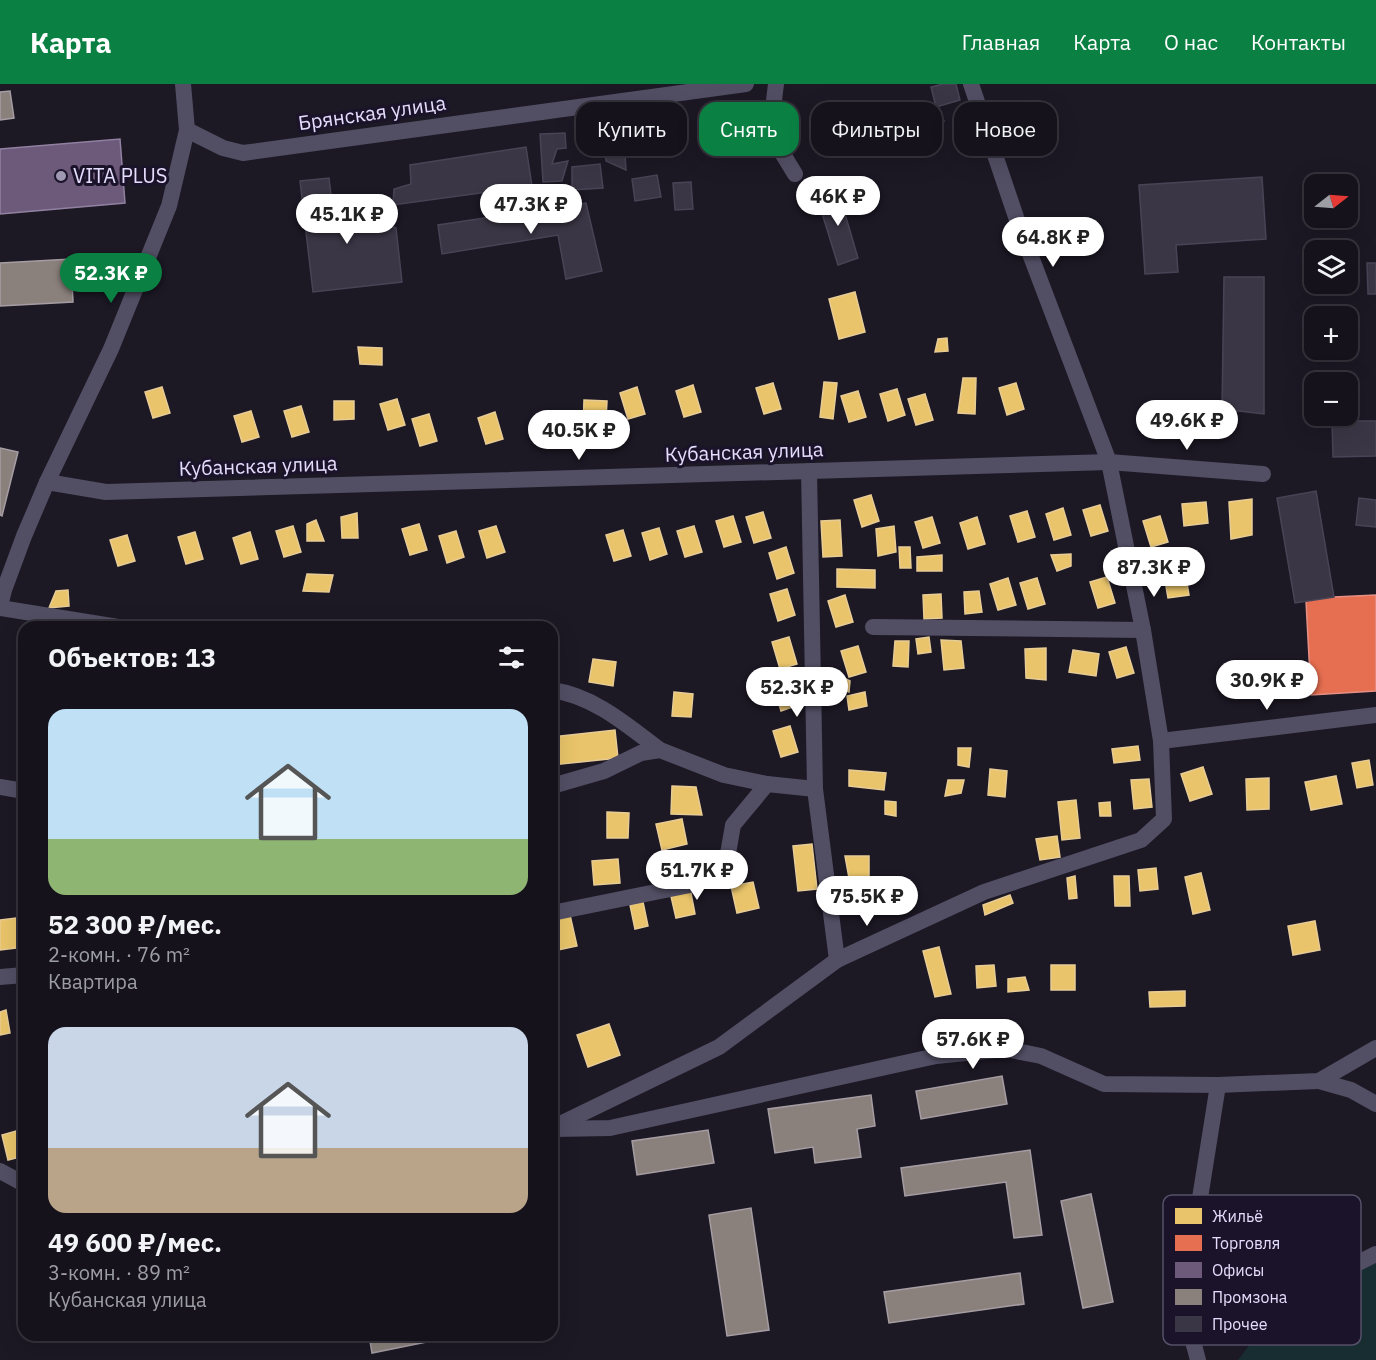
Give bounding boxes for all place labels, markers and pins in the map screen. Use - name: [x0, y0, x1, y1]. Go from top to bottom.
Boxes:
- place label: VITA PLUS: [73, 162, 167, 189]
- marker: VITA PLUS: [54, 169, 68, 183]
- pin: 46K ₽: [796, 176, 880, 227]
- pin: 47.3K ₽: [476, 184, 586, 235]
- pin: 45.1K ₽: [292, 194, 402, 245]
- pin: 64.8K ₽: [998, 217, 1108, 268]
- pin: 52.3K ₽: [56, 253, 166, 304]
- pin: 49.6K ₽: [1132, 400, 1242, 451]
- pin: 40.5K ₽: [524, 410, 634, 461]
- pin: 87.3K ₽: [1099, 547, 1209, 598]
- pin: 30.9K ₽: [1212, 660, 1322, 711]
- pin: 52.3K ₽: [742, 667, 852, 718]
- pin: 51.7K ₽: [642, 850, 752, 901]
- pin: 75.5K ₽: [812, 876, 922, 927]
- pin: 57.6K ₽: [918, 1019, 1028, 1070]

